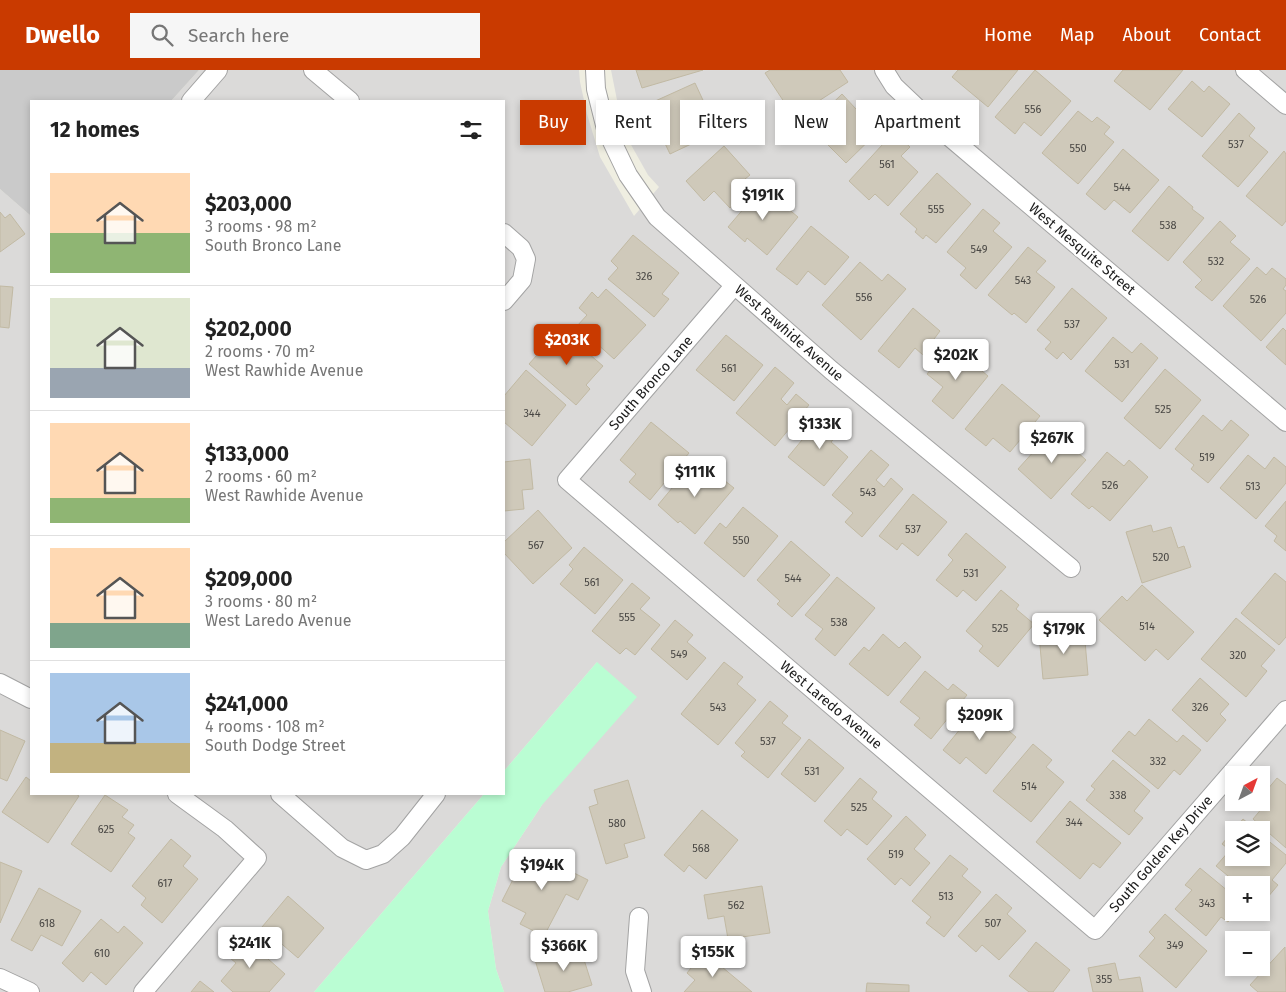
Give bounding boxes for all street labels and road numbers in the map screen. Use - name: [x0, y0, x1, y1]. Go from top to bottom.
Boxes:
- street label: West Mesquite Street: [1025, 199, 1140, 299]
- street label: West Rawhide Avenue: [731, 281, 847, 385]
- street label: South Bronco Lane: [605, 332, 697, 434]
- street label: West Laredo Avenue: [776, 657, 886, 753]
- street label: South Golden Key Drive: [1106, 792, 1216, 916]

